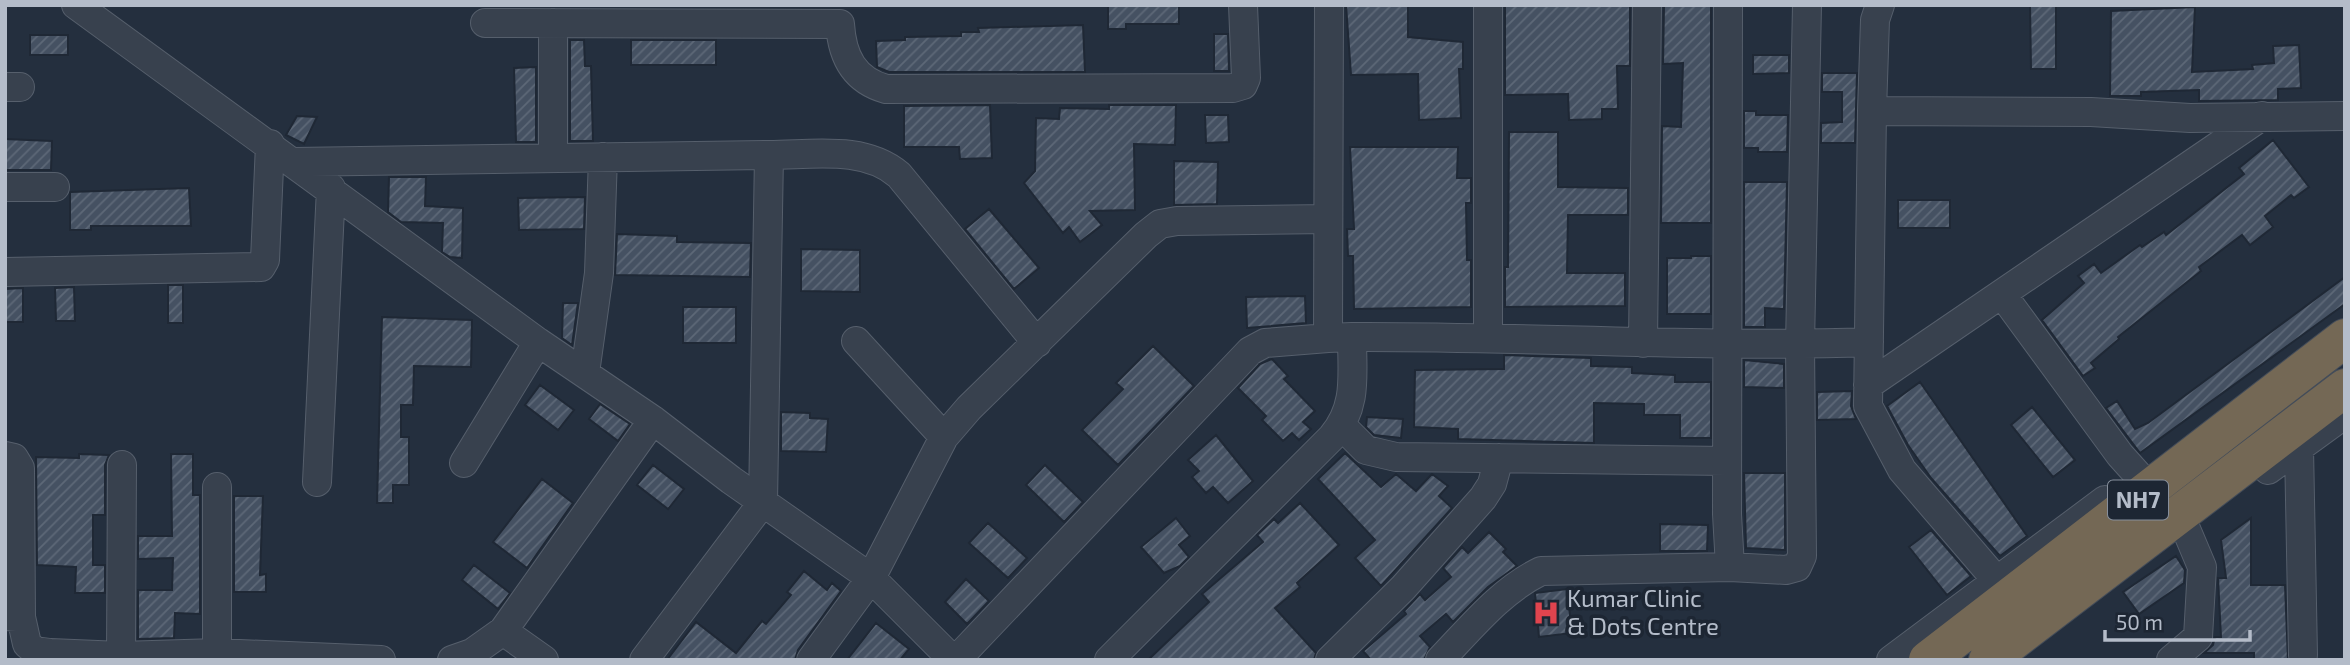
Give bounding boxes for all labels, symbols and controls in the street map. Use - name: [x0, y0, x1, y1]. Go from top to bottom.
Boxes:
- road number: NH7: [2108, 480, 2168, 520]
- place label: Kumar Clinic & Dots Centre: [1567, 583, 1719, 640]
- hospital icon: Kumar Clinic & Dots Centre: [1531, 598, 1561, 628]
- scale bar: [2105, 598, 2250, 642]
- text: 50 m: [2116, 609, 2163, 634]

